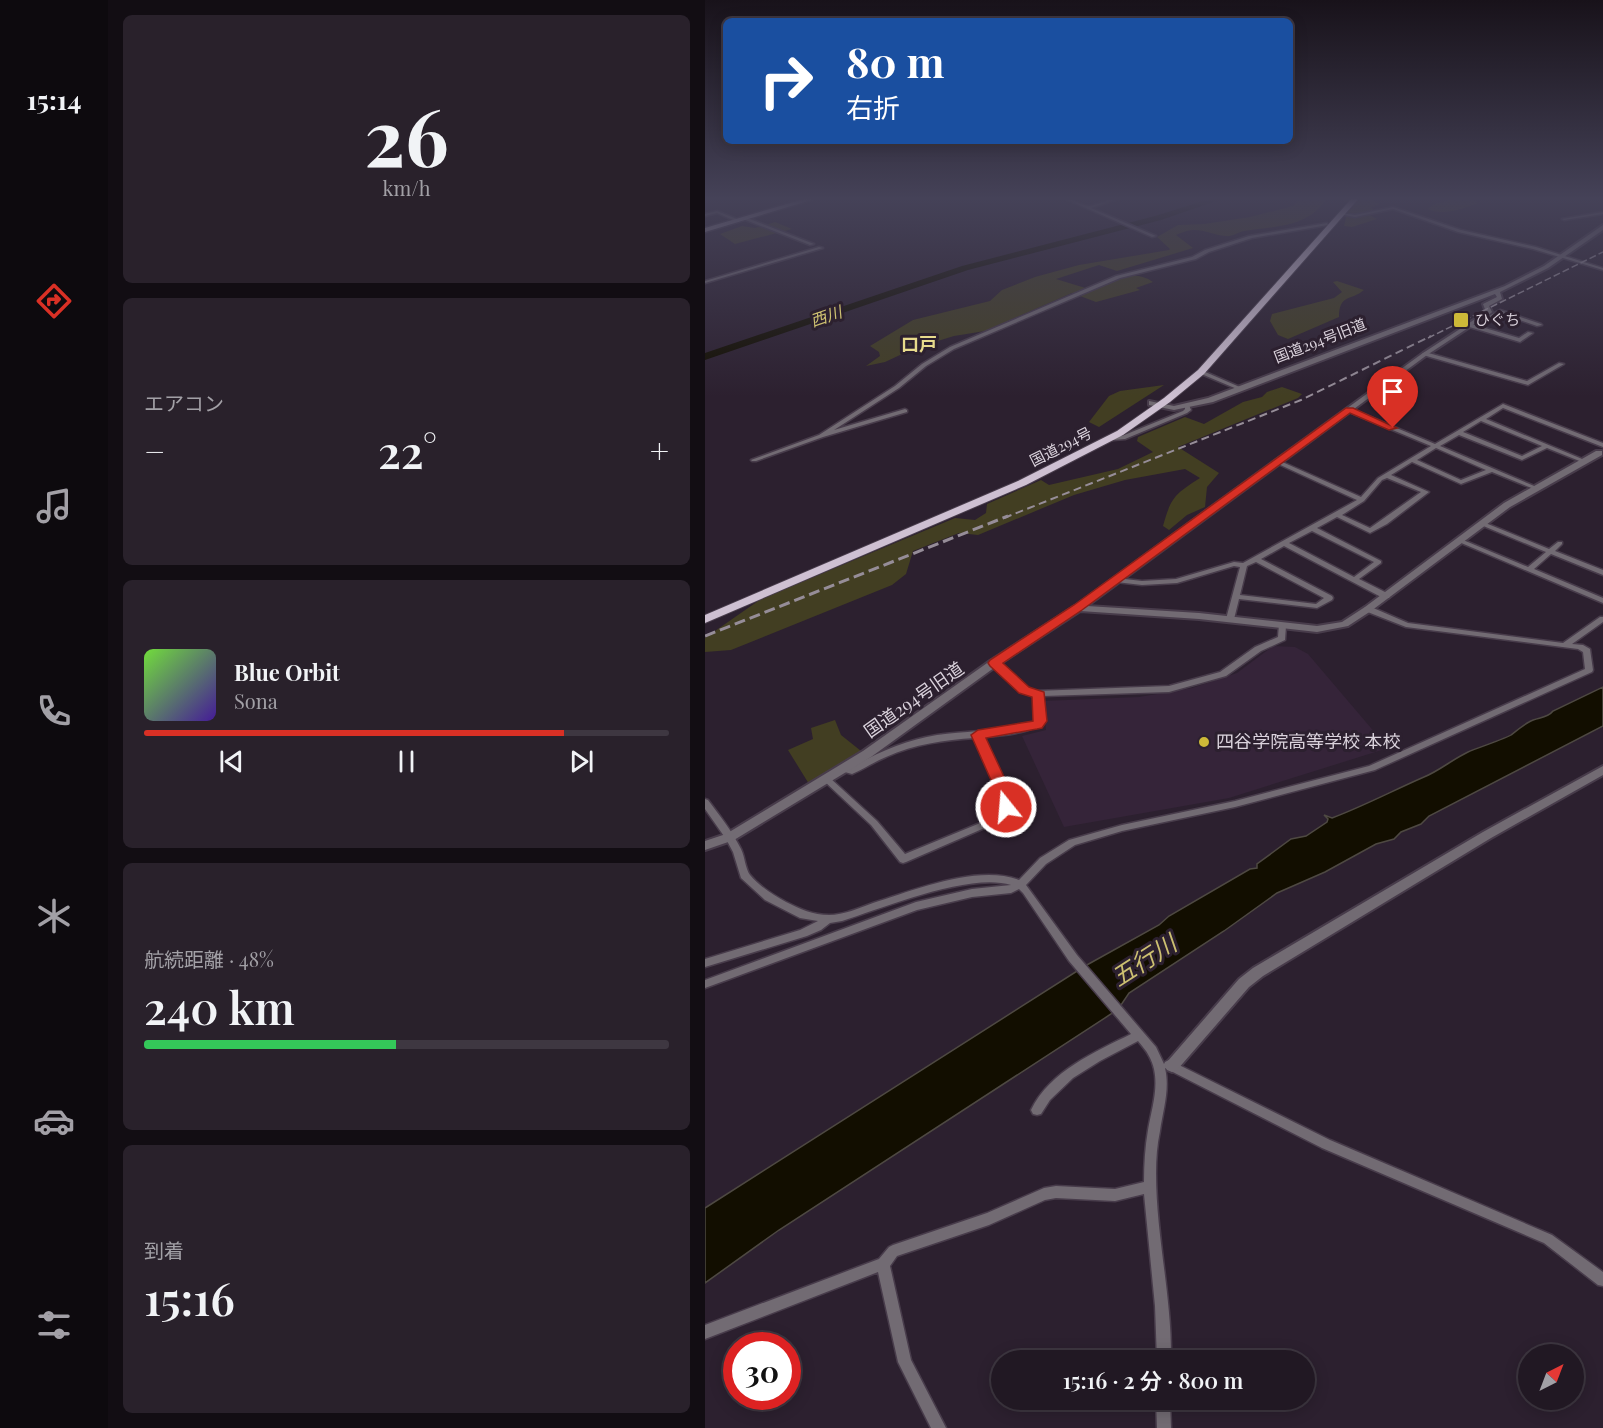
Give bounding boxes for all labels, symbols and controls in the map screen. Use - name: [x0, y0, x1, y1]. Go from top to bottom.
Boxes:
- text: 80 m: [846, 33, 944, 89]
- icon: right: [747, 42, 825, 120]
- text: 15:14: [27, 81, 81, 117]
- text: 26: [364, 83, 449, 187]
- text: 右折: [846, 89, 900, 125]
- text: km/h: [383, 174, 430, 201]
- icon: directions: [33, 280, 75, 322]
- water label: 西川: [807, 300, 846, 331]
- place label: ひぐち: [1475, 309, 1520, 329]
- marker: ひぐち: [1452, 311, 1470, 329]
- street label: 国道294号旧道: [1271, 313, 1369, 367]
- district label: 口戸: [901, 332, 937, 356]
- pin: [1367, 366, 1418, 428]
- icon: arrive: [1376, 375, 1409, 408]
- text: エアコン: [144, 389, 224, 416]
- text: 22°: [378, 420, 437, 480]
- street label: 国道294号: [1026, 422, 1095, 470]
- text: −: [144, 428, 165, 472]
- text: +: [650, 428, 669, 472]
- icon: music: [33, 485, 75, 527]
- street label: 国道294号旧道: [859, 656, 968, 742]
- text: Blue Orbit: [234, 657, 340, 687]
- text: Sona: [234, 687, 278, 714]
- icon: phone: [33, 690, 75, 732]
- place label: 四谷学院高等学校 本校: [1216, 729, 1400, 753]
- marker: 四谷学院高等学校 本校: [1197, 735, 1211, 749]
- icon: previous: [215, 745, 248, 778]
- icon: pause: [390, 745, 423, 778]
- icon: next: [565, 745, 598, 778]
- position arrow: [974, 775, 1038, 839]
- icon: climate: [33, 895, 75, 937]
- water label: 五行川: [1104, 925, 1184, 992]
- text: 航続距離 · 48%: [144, 945, 274, 972]
- text: 240 km: [144, 976, 295, 1036]
- icon: car: [33, 1100, 75, 1142]
- text: 到着: [144, 1236, 184, 1263]
- text: 15:16: [144, 1267, 235, 1327]
- icon: filters: [33, 1304, 75, 1346]
- speed limit sign: 30: [723, 1332, 801, 1410]
- north arrow: [1518, 1344, 1584, 1410]
- map controls: [1518, 1344, 1584, 1410]
- text: 15:16 · 2 分 · 800 m: [1063, 1365, 1243, 1395]

